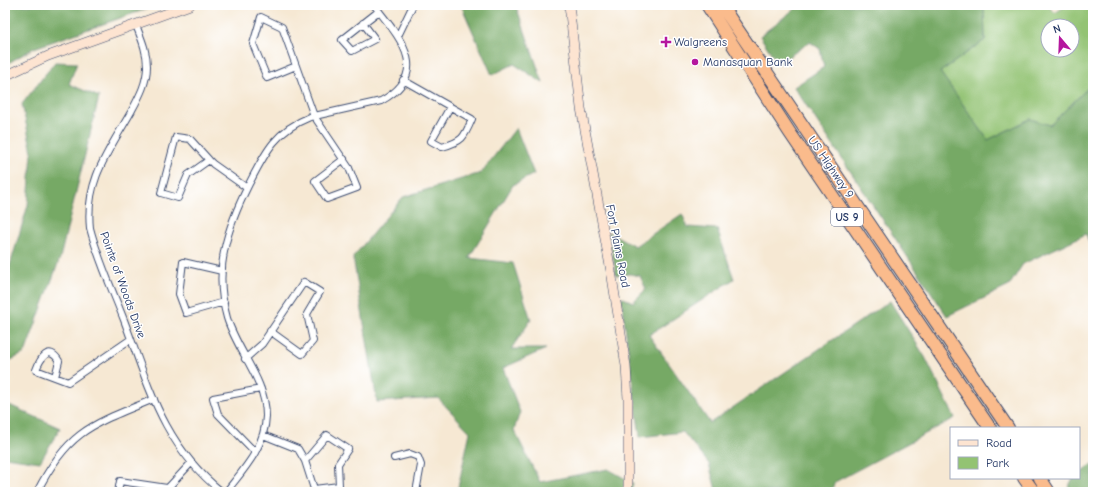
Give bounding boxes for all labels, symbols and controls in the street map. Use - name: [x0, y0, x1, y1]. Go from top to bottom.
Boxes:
- north arrow: [1040, 18, 1080, 58]
- text: N: [1051, 22, 1062, 36]
- place label: Walgreens: [674, 35, 727, 49]
- marker: Walgreens: [661, 37, 671, 47]
- place label: Manasquan Bank: [703, 55, 792, 69]
- marker: Manasquan Bank: [690, 57, 700, 67]
- street label: US Highway 9: [805, 133, 857, 201]
- street label: Fort Plains Road: [603, 203, 633, 289]
- road number: US 9: [831, 208, 863, 226]
- street label: Pointe of Woods Drive: [97, 230, 149, 340]
- legend: [950, 427, 1080, 479]
- text: Road: [986, 436, 1012, 450]
- text: Park: [986, 456, 1009, 470]

